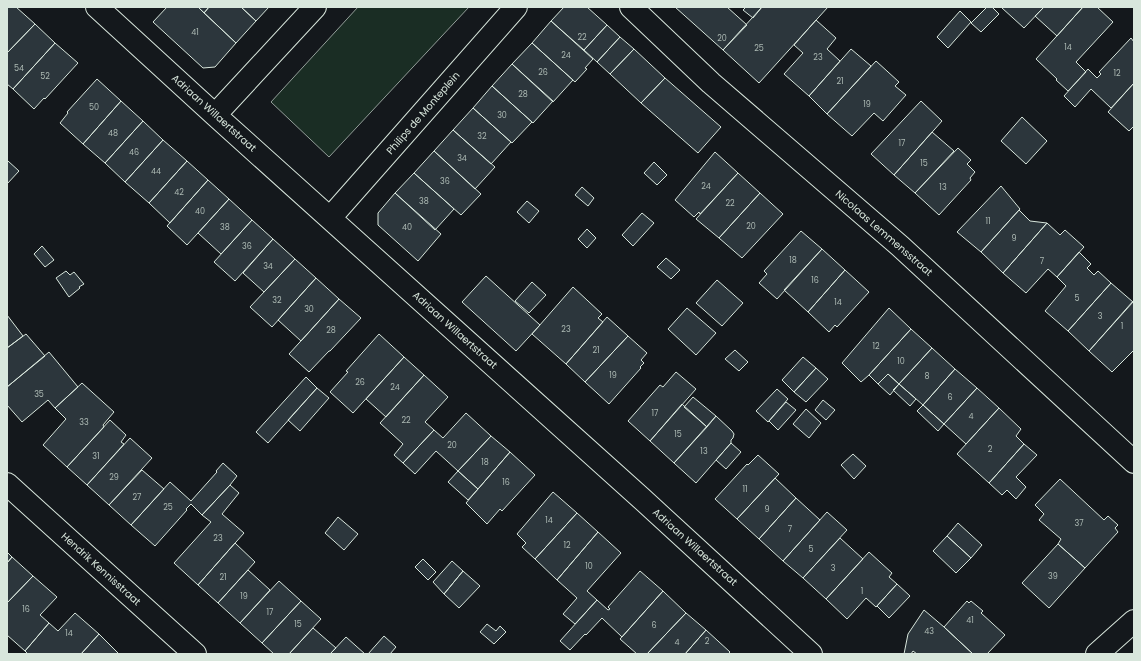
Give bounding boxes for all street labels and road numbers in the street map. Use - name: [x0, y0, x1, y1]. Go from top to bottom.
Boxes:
- street label: Philips de Monteplein: [383, 68, 463, 158]
- street label: Adriaan Willaertstraat: [168, 71, 260, 155]
- street label: Nicolaas Lemmensstraat: [832, 186, 936, 280]
- street label: Adriaan Willaertstraat: [409, 288, 501, 372]
- street label: Adriaan Willaertstraat: [649, 505, 741, 589]
- street label: Hendrik Kennisstraat: [58, 529, 144, 609]

